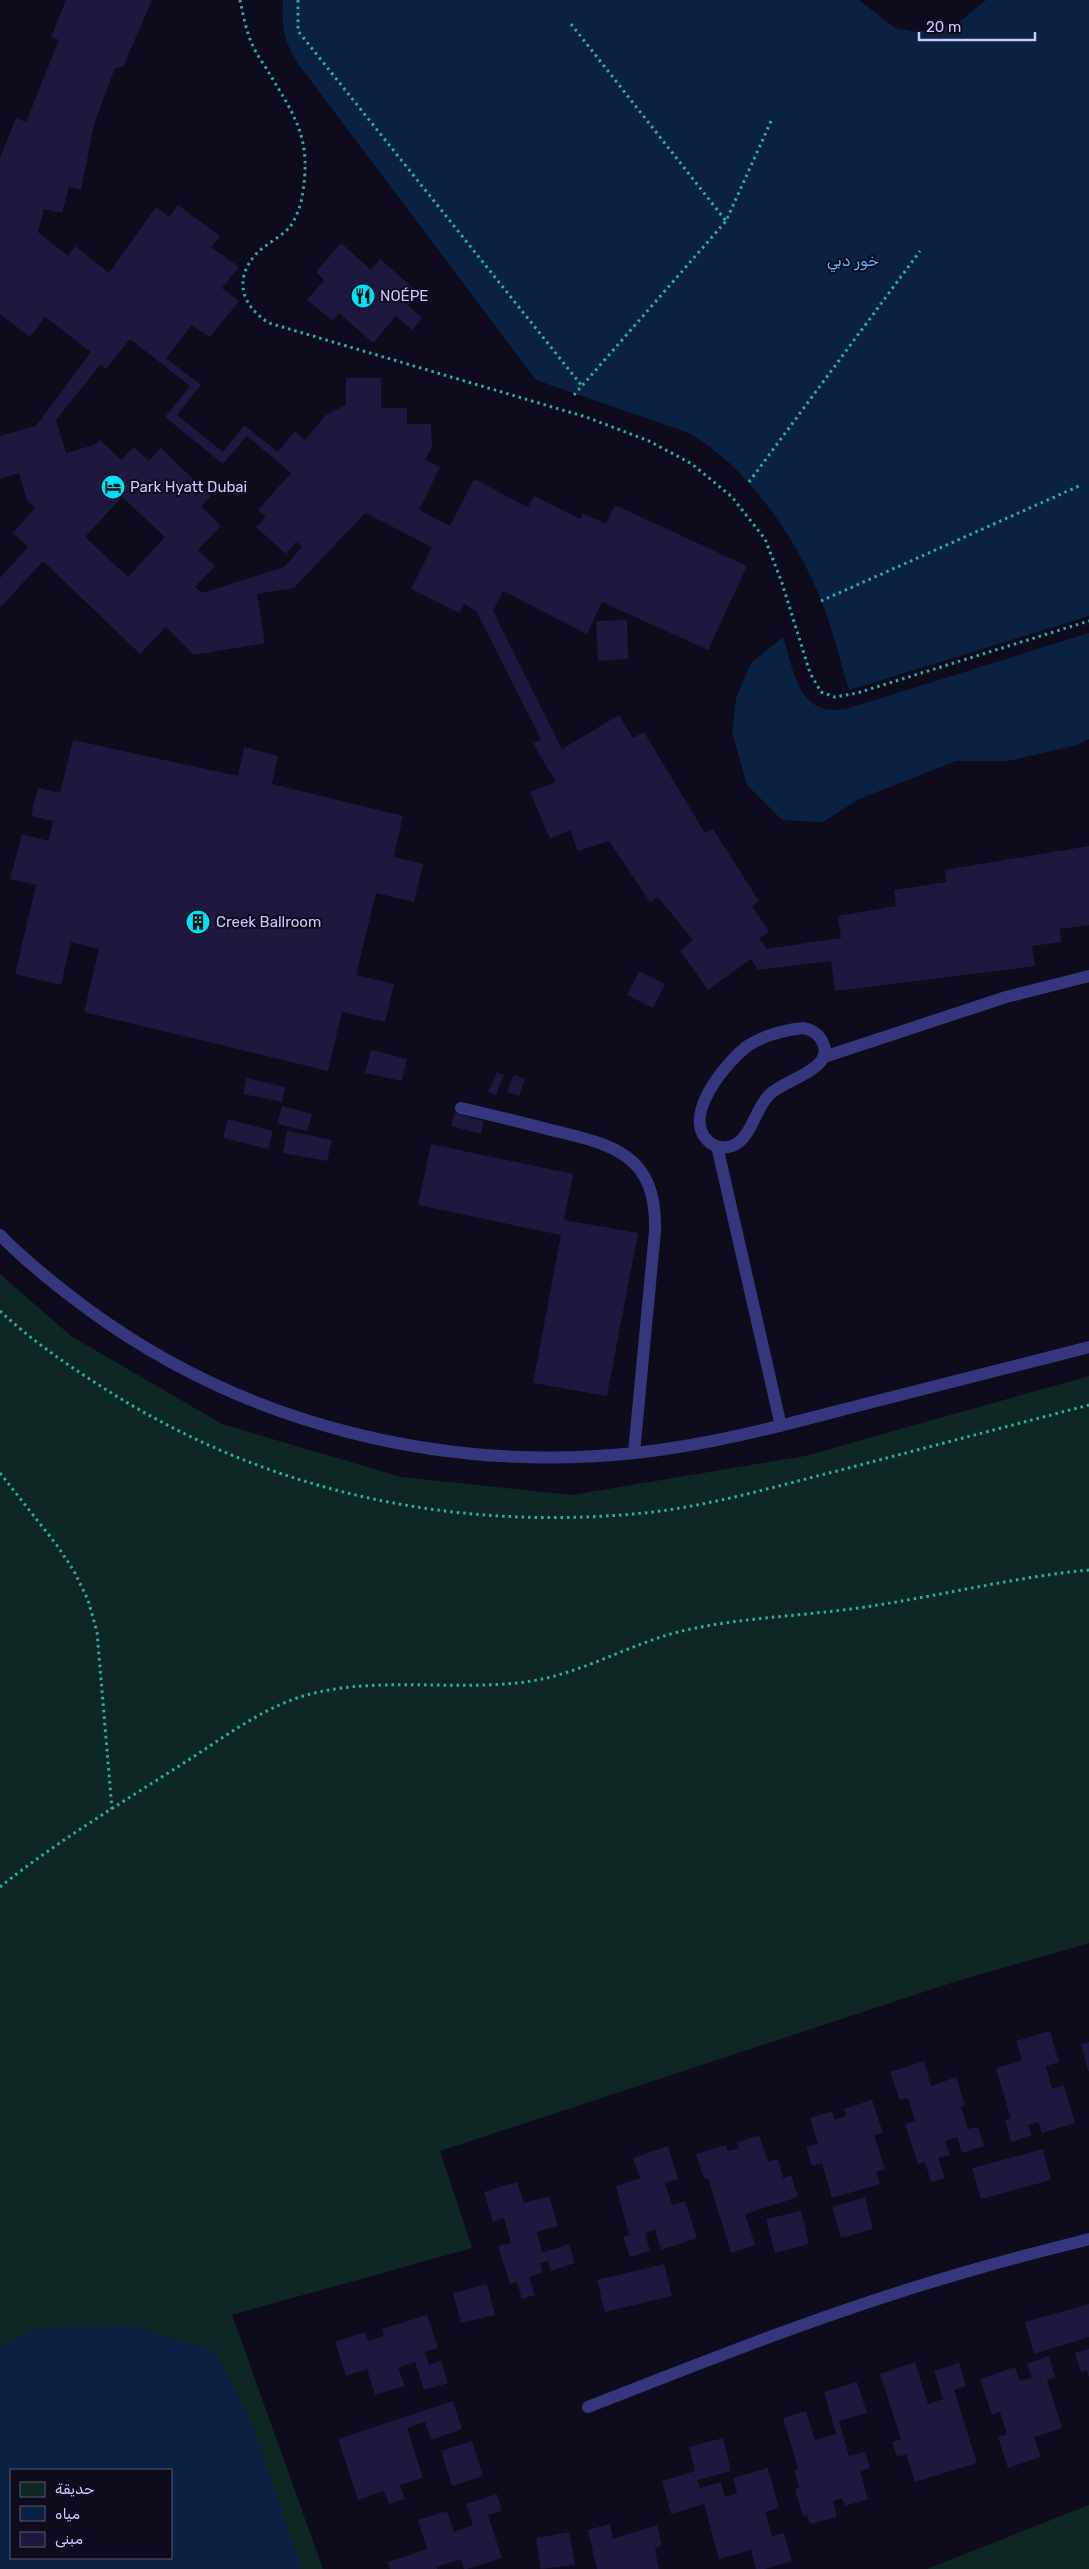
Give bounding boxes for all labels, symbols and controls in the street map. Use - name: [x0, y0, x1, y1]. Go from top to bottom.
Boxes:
- scale bar: [919, 10, 1035, 42]
- text: 20 m: [926, 18, 961, 36]
- water label: خور دبي: [827, 251, 879, 273]
- restaurant icon: NOÉPE: [350, 283, 376, 309]
- place label: NOÉPE: [380, 287, 428, 305]
- hotel icon: Park Hyatt Dubai: [100, 474, 126, 500]
- place label: Park Hyatt Dubai: [130, 478, 247, 496]
- building icon: Creek Ballroom: [185, 909, 211, 935]
- place label: Creek Ballroom: [216, 913, 321, 931]
- legend: [10, 2469, 172, 2559]
- text: حديقة: [55, 2480, 95, 2498]
- text: مياه: [55, 2505, 80, 2523]
- text: مبنى: [55, 2530, 83, 2548]

